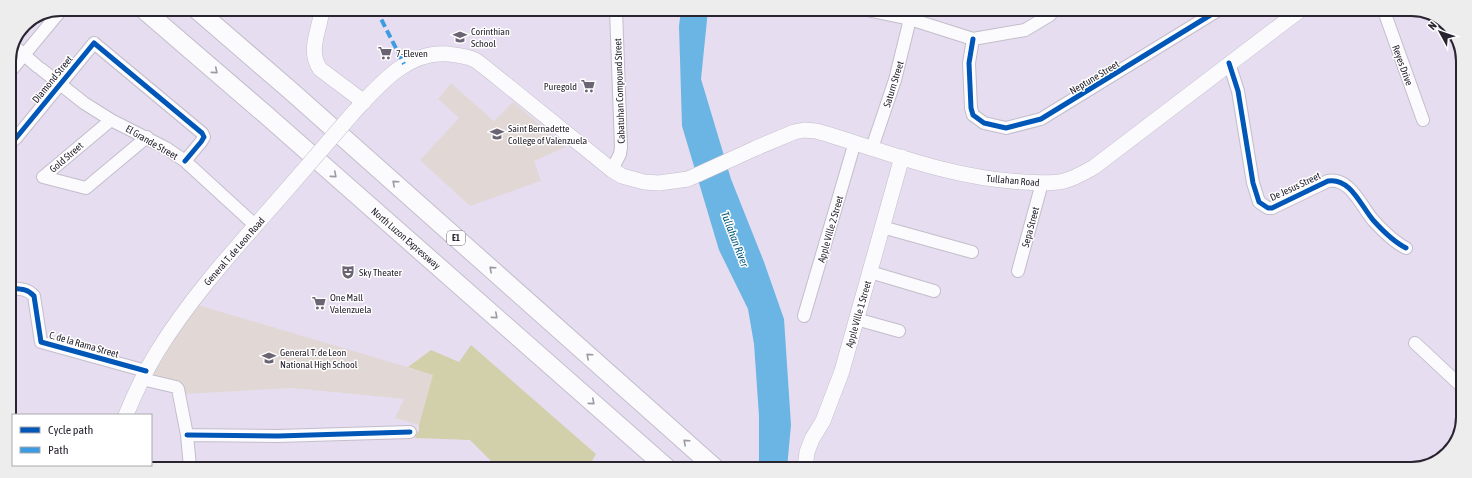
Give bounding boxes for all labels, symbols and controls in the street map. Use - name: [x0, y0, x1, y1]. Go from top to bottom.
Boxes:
- north arrow: [1420, 12, 1460, 52]
- text: N: [1426, 19, 1439, 32]
- place label: Corinthian School: [471, 26, 510, 49]
- school or university icon: Corinthian School: [452, 29, 468, 45]
- street label: Cabatuhan Compound Street: [612, 38, 627, 144]
- street label: Reyes Drive: [1390, 43, 1415, 87]
- supermarket icon: 7-Eleven: [377, 45, 393, 61]
- place label: 7-Eleven: [396, 48, 428, 59]
- street label: Diamond Street: [30, 53, 75, 105]
- street label: Neptune Street: [1068, 58, 1121, 96]
- street label: Saturn Street: [881, 60, 906, 109]
- one-way arrow: [210, 66, 218, 74]
- supermarket icon: Puregold: [580, 78, 596, 94]
- place label: Puregold: [544, 81, 577, 92]
- street label: El Grande Street: [124, 123, 180, 162]
- place label: Saint Bernadette College of Valenzuela: [508, 123, 588, 146]
- school or university icon: Saint Bernadette College of Valenzuela: [489, 126, 505, 142]
- street label: Gold Street: [47, 140, 85, 175]
- one-way arrow: [330, 170, 337, 177]
- street label: De Jesus Street: [1268, 170, 1322, 203]
- street label: Tullahan Road: [986, 173, 1040, 188]
- one-way arrow: [392, 181, 400, 188]
- street label: Apple Ville 2 Street: [816, 194, 845, 264]
- street label: North Luzon Expressway: [369, 205, 442, 271]
- street label: Sepa Street: [1020, 206, 1041, 249]
- water label: Tullahan River: [719, 210, 751, 269]
- street label: General T. de Leon Road: [202, 215, 267, 288]
- road number: E1: [447, 231, 465, 245]
- theatre icon: Sky Theater: [340, 264, 356, 280]
- place label: Sky Theater: [359, 267, 403, 278]
- one-way arrow: [489, 267, 497, 274]
- street label: Apple Ville 1 Street: [844, 279, 873, 349]
- place label: One Mall Valenzuela: [330, 292, 372, 315]
- supermarket icon: One Mall Valenzuela: [311, 295, 327, 311]
- one-way arrow: [490, 311, 498, 319]
- street label: C. de la Rama Street: [48, 329, 120, 360]
- place label: General T. de Leon National High School: [280, 347, 358, 370]
- school or university icon: General T. de Leon National High School: [261, 350, 277, 366]
- one-way arrow: [586, 353, 594, 360]
- one-way arrow: [588, 397, 595, 404]
- legend: [12, 414, 152, 466]
- text: Cycle path: [48, 423, 93, 437]
- one-way arrow: [684, 440, 691, 447]
- text: Path: [48, 443, 69, 457]

